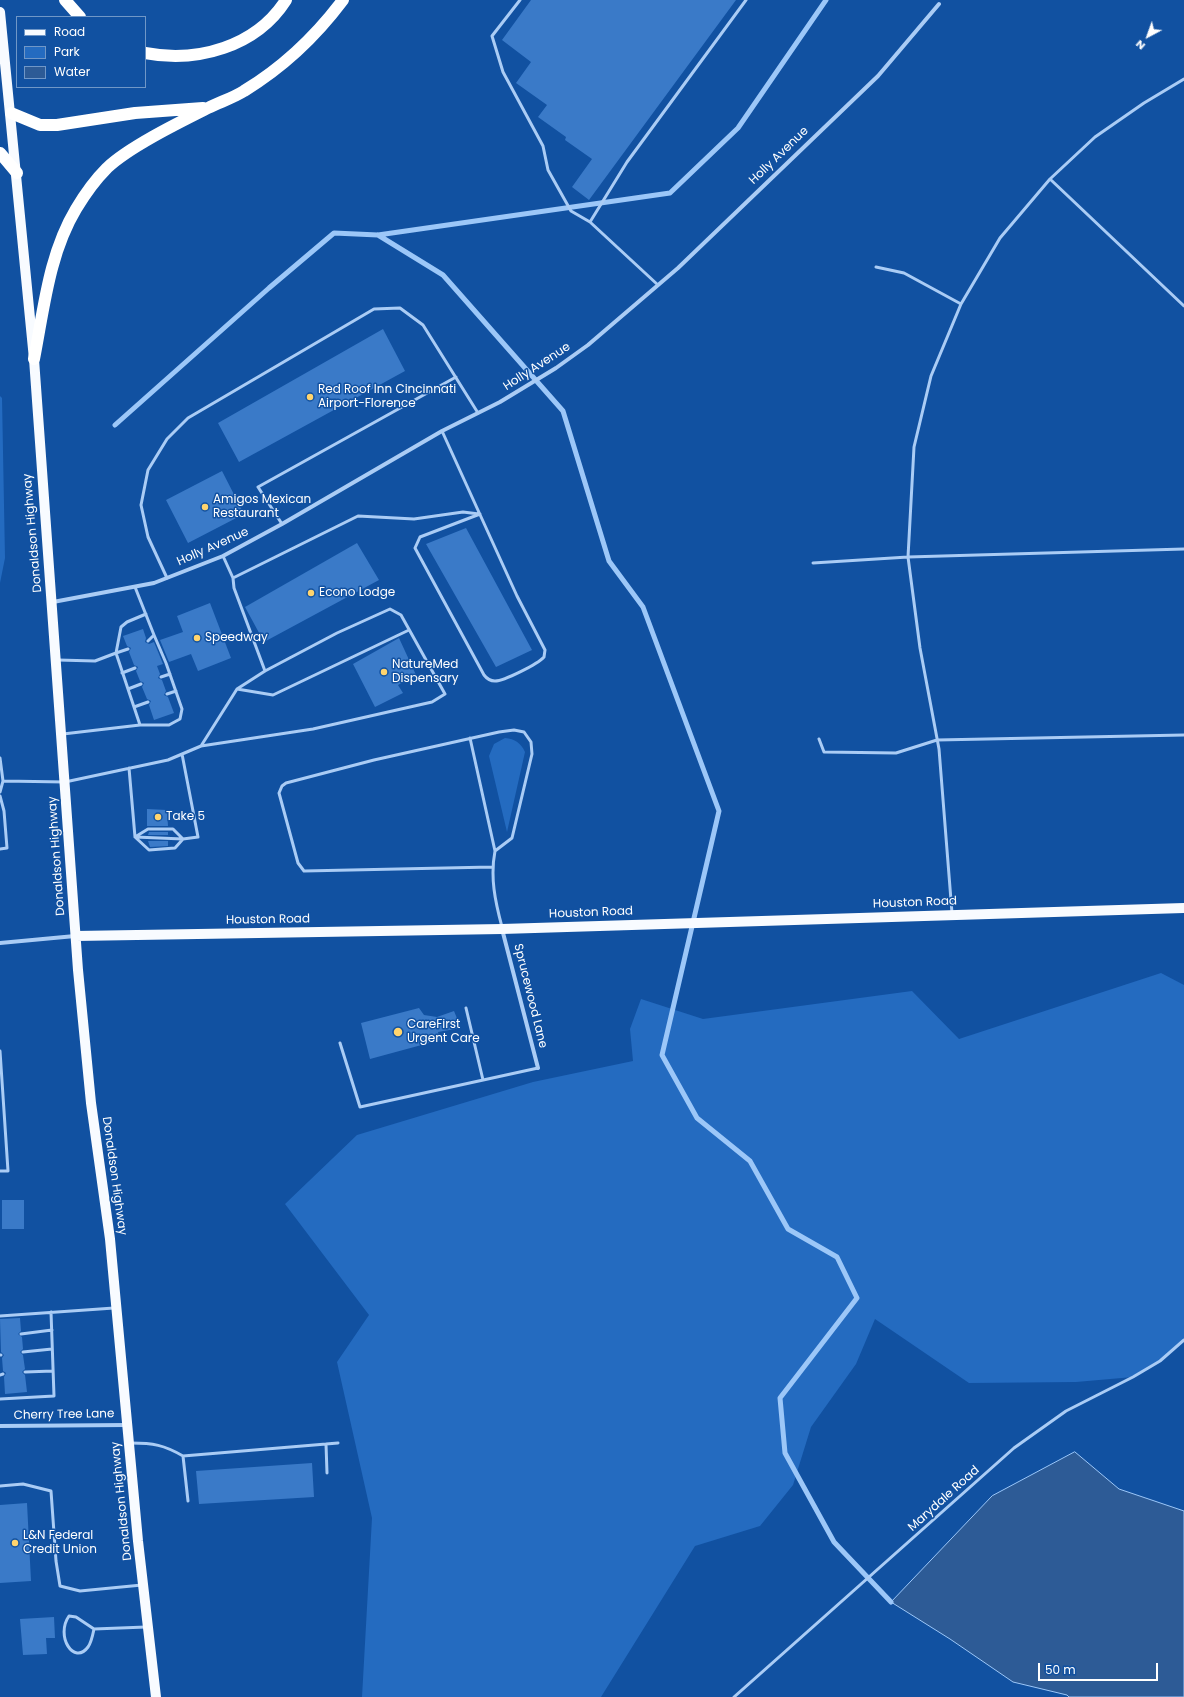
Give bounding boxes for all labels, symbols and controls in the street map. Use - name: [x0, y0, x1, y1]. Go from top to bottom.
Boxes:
- legend: [16, 16, 146, 88]
- north arrow: [1128, 16, 1168, 56]
- text: Road: [54, 23, 85, 40]
- text: N: [1132, 36, 1149, 54]
- text: Park: [54, 43, 80, 60]
- text: Water: [54, 63, 90, 80]
- street label: Holly Avenue: [746, 124, 812, 188]
- street label: Holly Avenue: [501, 340, 573, 394]
- place label: Red Roof Inn Cincinnati Airport-Florence: [318, 383, 456, 411]
- marker: Red Roof Inn Cincinnati Airport-Florence: [305, 392, 315, 402]
- street label: Donaldson Highway: [21, 473, 45, 593]
- place label: Amigos Mexican Restaurant: [213, 493, 311, 521]
- marker: Amigos Mexican Restaurant: [200, 502, 210, 512]
- street label: Holly Avenue: [175, 525, 251, 569]
- place label: Econo Lodge: [319, 586, 395, 600]
- marker: Econo Lodge: [306, 588, 316, 598]
- place label: Speedway: [205, 631, 268, 645]
- marker: Speedway: [192, 633, 202, 643]
- place label: NatureMed Dispensary: [392, 658, 459, 686]
- marker: NatureMed Dispensary: [379, 667, 389, 677]
- street label: Donaldson Highway: [46, 796, 68, 916]
- place label: Take 5: [166, 810, 205, 824]
- marker: Take 5: [153, 812, 163, 822]
- street label: Houston Road: [873, 894, 957, 912]
- street label: Houston Road: [549, 904, 633, 922]
- street label: Houston Road: [226, 912, 310, 928]
- street label: Sprucewood Lane: [510, 942, 550, 1050]
- place label: CareFirst Urgent Care: [407, 1018, 480, 1046]
- marker: CareFirst Urgent Care: [392, 1026, 404, 1038]
- street label: Donaldson Highway: [99, 1116, 129, 1236]
- street label: Cherry Tree Lane: [14, 1407, 114, 1423]
- street label: Donaldson Highway: [109, 1441, 135, 1561]
- street label: Marydale Road: [905, 1463, 983, 1535]
- place label: L&N Federal Credit Union: [23, 1529, 97, 1557]
- marker: L&N Federal Credit Union: [10, 1538, 20, 1548]
- scale bar: [1040, 1655, 1160, 1681]
- text: 50 m: [1045, 1661, 1076, 1678]

